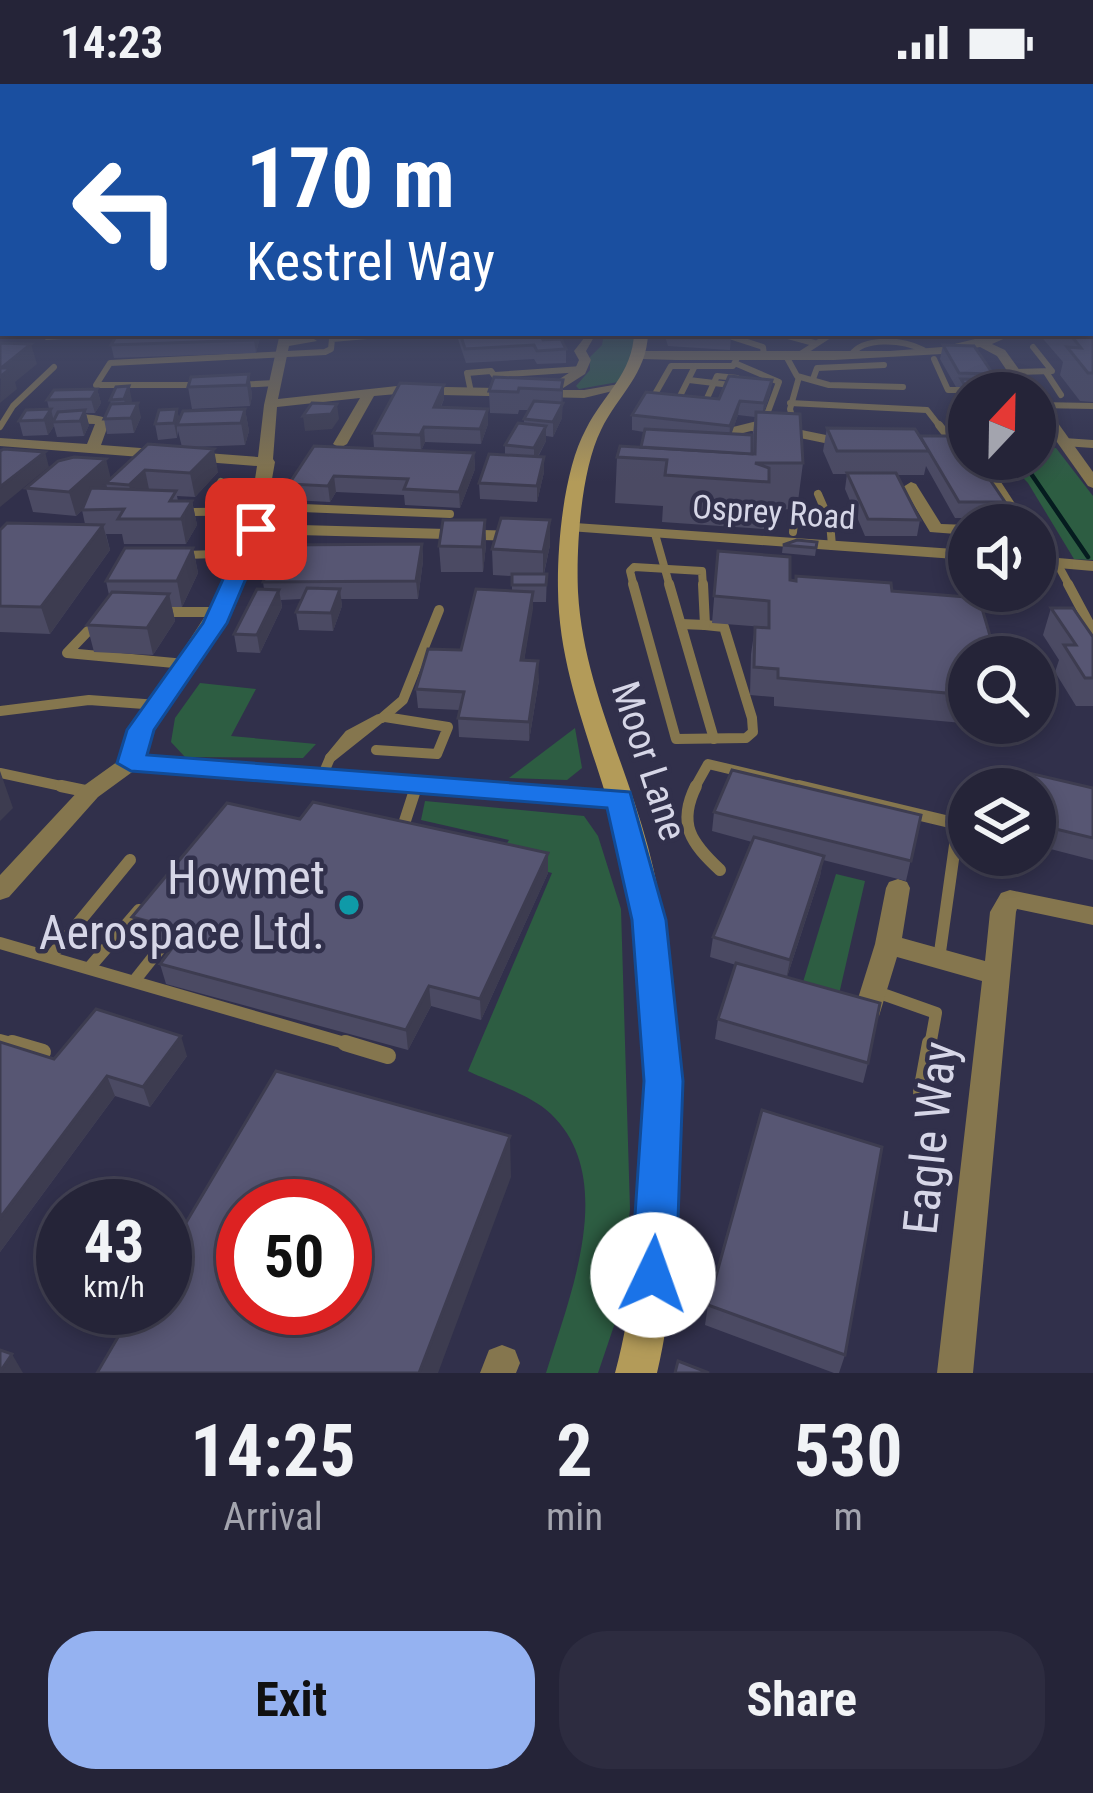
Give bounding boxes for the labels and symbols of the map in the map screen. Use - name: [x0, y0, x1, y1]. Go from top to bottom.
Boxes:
- north arrow: [948, 372, 1056, 480]
- pin: [205, 478, 307, 580]
- street label: Osprey Road: [691, 487, 857, 537]
- street label: Moor Lane: [602, 676, 696, 846]
- place label: Howmet Aerospace Ltd.: [39, 849, 325, 961]
- marker: Howmet Aerospace Ltd.: [336, 892, 362, 918]
- street label: Eagle Way: [892, 1039, 968, 1237]
- speed limit sign: 50: [216, 1179, 372, 1335]
- position arrow: [590, 1212, 716, 1338]

